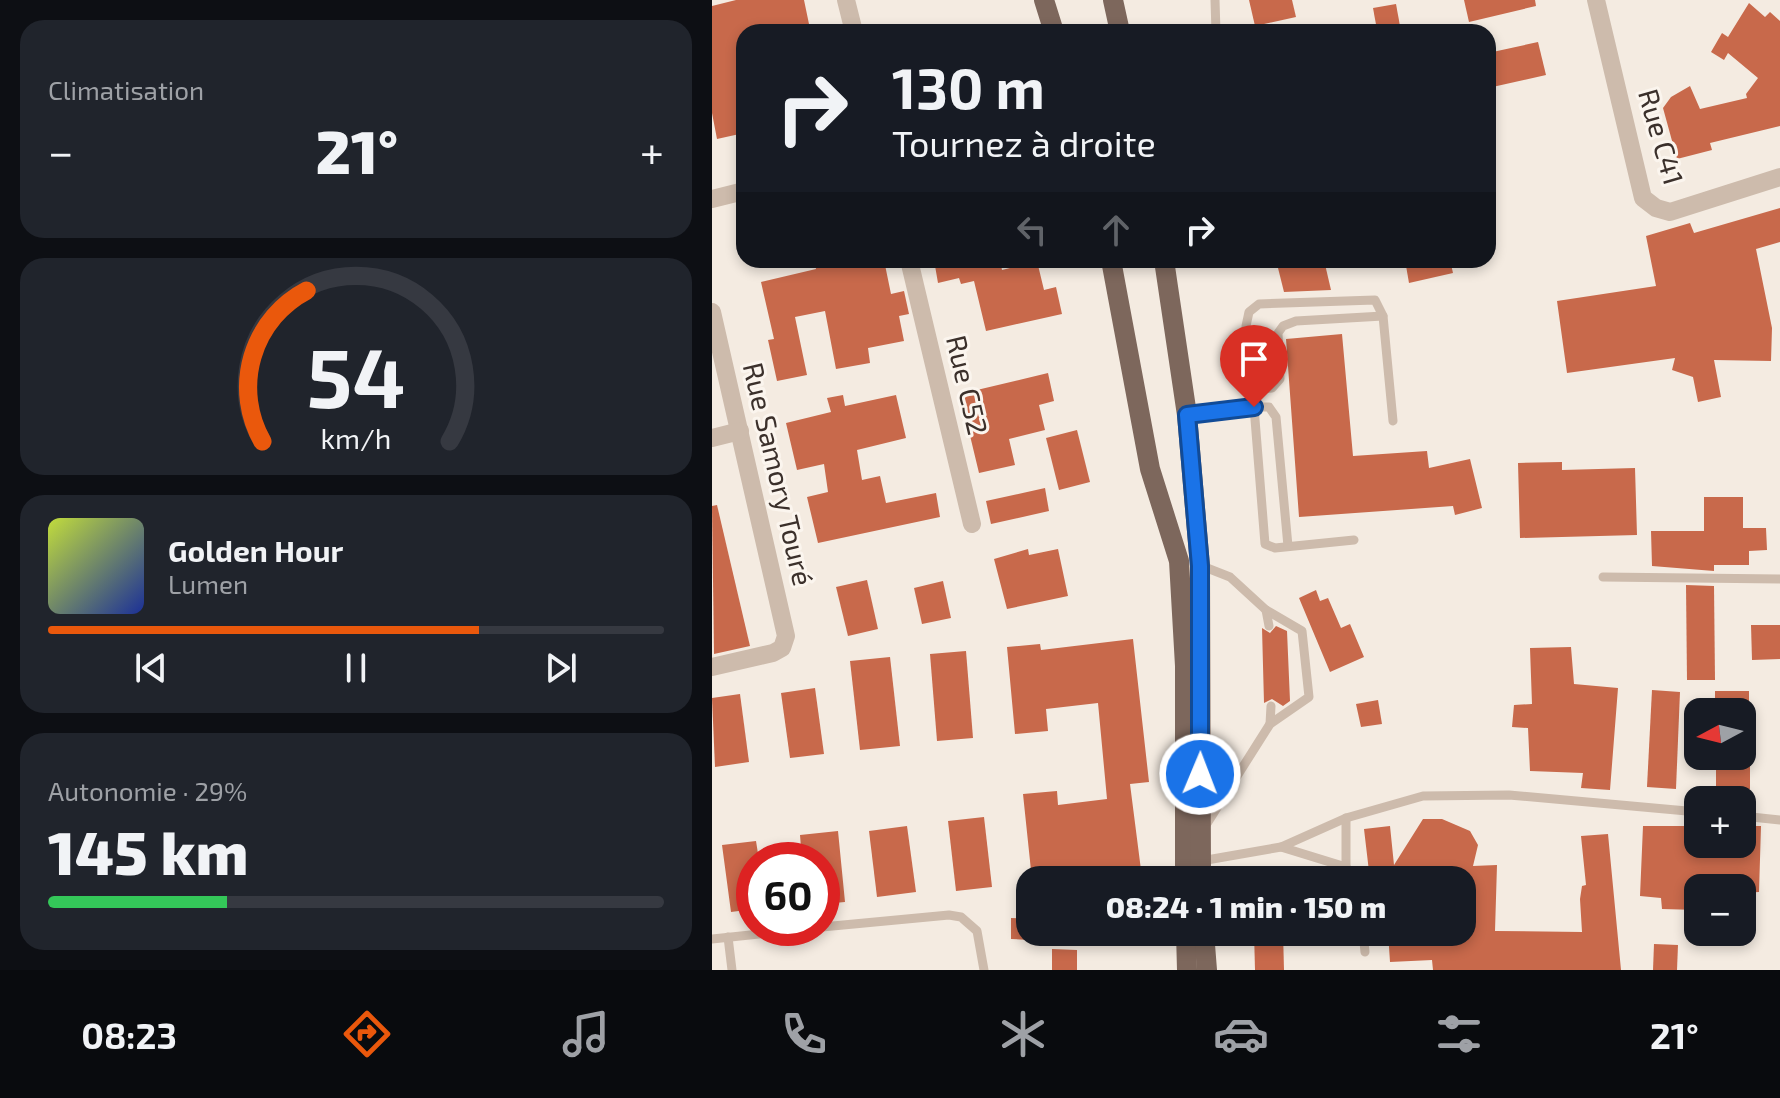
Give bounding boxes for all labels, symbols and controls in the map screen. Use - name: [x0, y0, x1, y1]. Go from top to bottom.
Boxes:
- text: 130 m: [892, 53, 1045, 120]
- icon: right: [760, 56, 864, 160]
- text: Climatisation: [48, 74, 204, 105]
- street label: Rue C41: [1632, 85, 1692, 189]
- text: 21°: [315, 114, 398, 186]
- text: Tournez à droite: [892, 121, 1156, 164]
- text: −: [48, 124, 74, 177]
- text: +: [640, 124, 664, 177]
- icon: left: [1010, 208, 1054, 252]
- icon: ahead: [1094, 208, 1138, 252]
- icon: right: [1178, 208, 1222, 252]
- text: 54: [307, 325, 405, 425]
- pin: [1220, 325, 1288, 407]
- street label: Rue C52: [940, 332, 996, 438]
- icon: arrive: [1232, 337, 1276, 381]
- street label: Rue Samory Touré: [737, 359, 821, 589]
- text: km/h: [321, 420, 391, 455]
- text: Golden Hour: [168, 532, 343, 568]
- text: Lumen: [168, 568, 248, 599]
- icon: previous: [129, 646, 173, 690]
- icon: pause: [334, 646, 378, 690]
- icon: next: [539, 646, 583, 690]
- north arrow: [1684, 698, 1756, 770]
- map controls: [1684, 698, 1756, 946]
- position arrow: [1158, 732, 1242, 816]
- text: Autonomie · 29%: [48, 775, 247, 806]
- button: +: [1684, 786, 1756, 858]
- text: 145 km: [48, 815, 249, 887]
- speed limit sign: 60: [736, 842, 840, 946]
- button: −: [1684, 874, 1756, 946]
- text: 08:24 · 1 min · 150 m: [1106, 888, 1386, 924]
- icon: directions: [339, 1006, 395, 1062]
- icon: music: [558, 1006, 614, 1062]
- icon: phone: [776, 1006, 832, 1062]
- icon: climate: [995, 1006, 1051, 1062]
- icon: car: [1213, 1006, 1269, 1062]
- icon: filters: [1431, 1006, 1487, 1062]
- text: 08:23: [81, 1013, 177, 1056]
- text: 21°: [1650, 1013, 1699, 1056]

